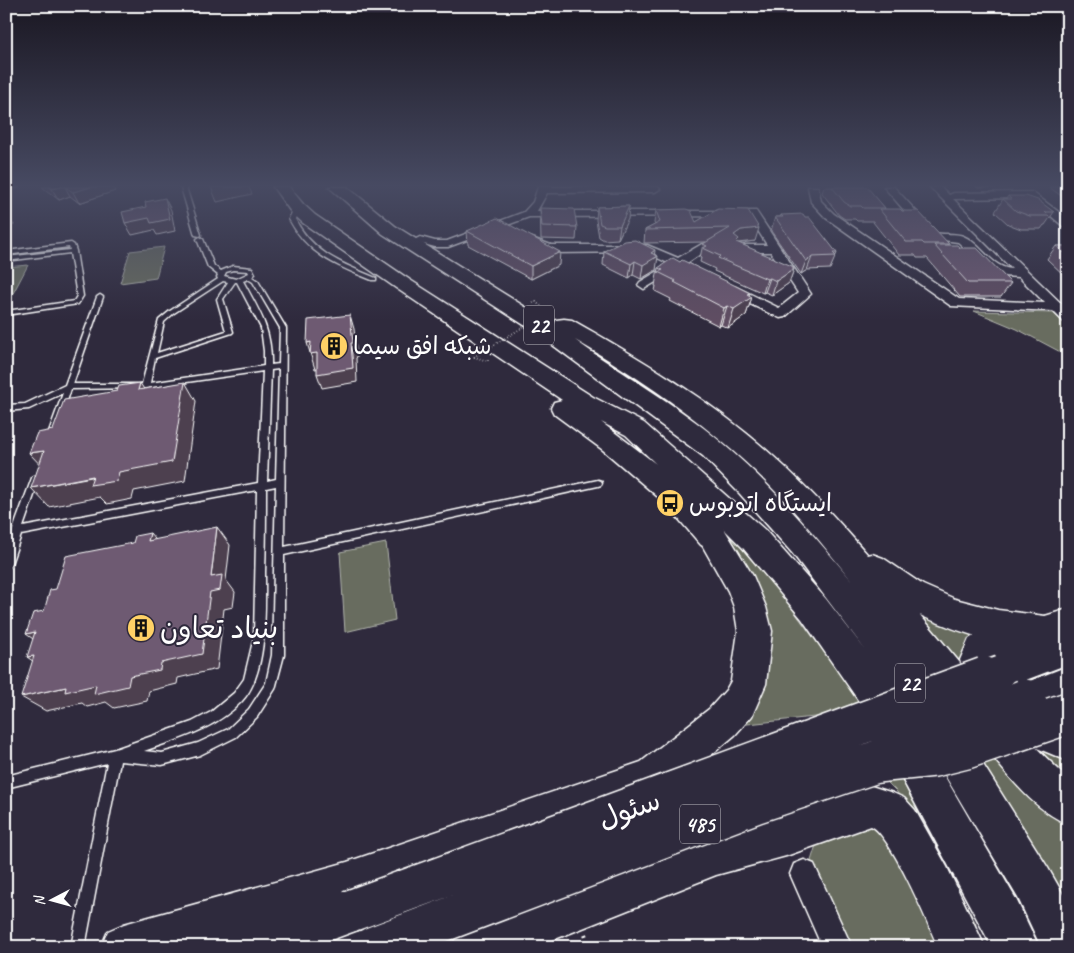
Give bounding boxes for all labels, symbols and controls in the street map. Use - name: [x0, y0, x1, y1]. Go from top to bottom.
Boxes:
- road number: 22: [524, 306, 554, 344]
- building icon: شبکه افق سیما: [319, 331, 349, 361]
- place label: شبکه افق سیما: [353, 331, 492, 361]
- bus stop icon: ایستگاه اتوبوس: [655, 488, 685, 518]
- place label: ایستگاه اتوبوس: [689, 488, 832, 518]
- place label: بنیاد تعاون: [160, 610, 278, 647]
- building icon: بنیاد تعاون: [126, 613, 156, 643]
- road number: 22: [895, 664, 925, 702]
- street label: سئول: [593, 781, 665, 838]
- road number: 485: [680, 804, 720, 844]
- north arrow: [28, 876, 78, 926]
- text: N: [30, 894, 48, 907]

